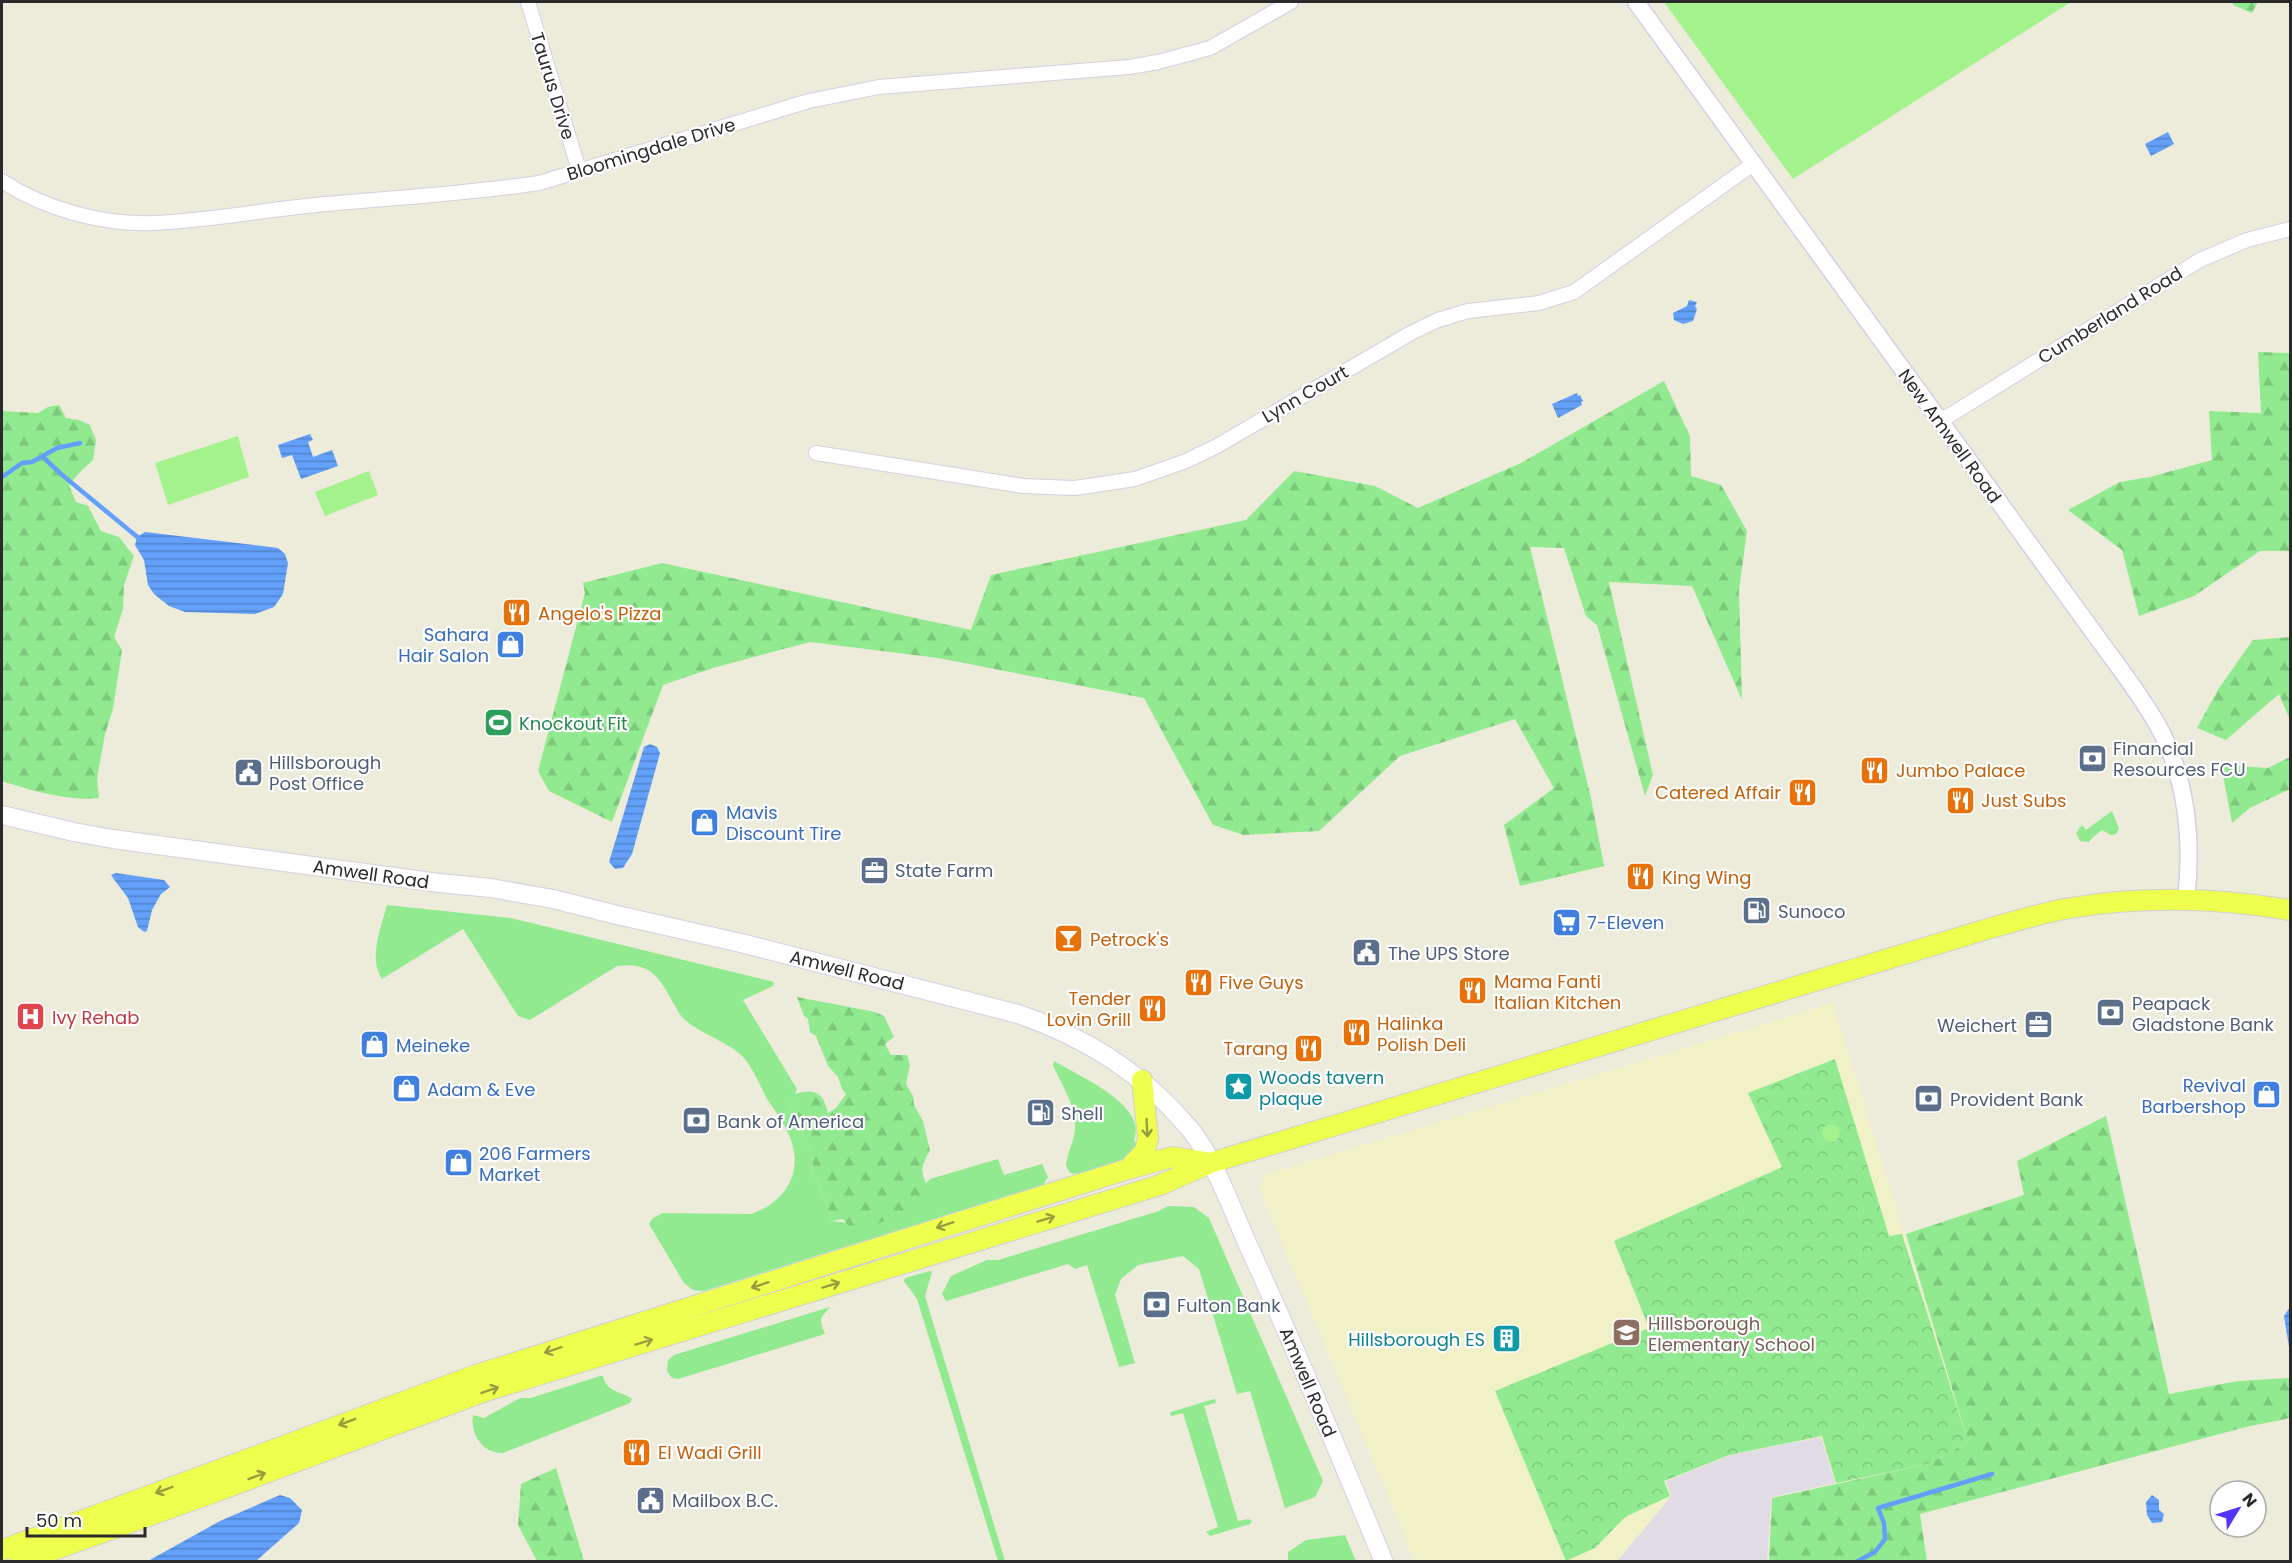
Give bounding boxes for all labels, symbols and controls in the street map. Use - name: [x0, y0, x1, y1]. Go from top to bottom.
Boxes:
- street label: Taurus Drive: [525, 29, 581, 143]
- street label: Bloomingdale Drive: [564, 111, 738, 187]
- street label: Cumberland Road: [2033, 260, 2187, 370]
- street label: Lynn Court: [1257, 359, 1353, 429]
- street label: New Amwell Road: [1893, 364, 2007, 508]
- restaurant icon: Angelo's Pizza: [501, 597, 533, 629]
- place label: Angelo's Pizza: [538, 601, 661, 626]
- place label: Sahara Hair Salon: [398, 622, 489, 668]
- shop icon: Sahara Hair Salon: [494, 628, 526, 660]
- sports icon: Knockout Fit: [482, 707, 514, 739]
- place label: Knockout Fit: [519, 711, 627, 736]
- place label: Financial Resources FCU: [2113, 736, 2246, 782]
- bank icon: Financial Resources FCU: [2076, 742, 2108, 774]
- place label: Hillsborough Post Office: [269, 750, 381, 796]
- restaurant icon: Jumbo Palace: [1859, 754, 1891, 786]
- public building icon: Hillsborough Post Office: [232, 756, 264, 788]
- place label: Jumbo Palace: [1896, 758, 2025, 783]
- restaurant icon: Catered Affair: [1786, 776, 1818, 808]
- place label: Catered Affair: [1655, 780, 1781, 805]
- restaurant icon: Just Subs: [1944, 784, 1976, 816]
- place label: Just Subs: [1981, 788, 2066, 813]
- place label: Mavis Discount Tire: [726, 800, 841, 846]
- shop icon: Mavis Discount Tire: [689, 806, 721, 838]
- street label: Amwell Road: [311, 853, 431, 895]
- office icon: State Farm: [858, 854, 890, 886]
- place label: State Farm: [895, 858, 993, 883]
- restaurant icon: King Wing: [1625, 861, 1657, 893]
- place label: King Wing: [1662, 865, 1751, 890]
- fuel station icon: Sunoco: [1741, 895, 1773, 927]
- place label: Sunoco: [1778, 899, 1846, 924]
- supermarket icon: 7-Eleven: [1550, 906, 1582, 938]
- place label: 7-Eleven: [1587, 910, 1664, 935]
- bar icon: Petrock's: [1053, 923, 1085, 955]
- place label: Petrock's: [1090, 927, 1169, 952]
- public building icon: The UPS Store: [1351, 937, 1383, 969]
- place label: The UPS Store: [1388, 941, 1510, 966]
- street label: Amwell Road: [787, 944, 907, 996]
- restaurant icon: Five Guys: [1182, 966, 1214, 998]
- place label: Mama Fanti Italian Kitchen: [1494, 969, 1621, 1015]
- place label: Five Guys: [1219, 970, 1304, 995]
- restaurant icon: Mama Fanti Italian Kitchen: [1457, 975, 1489, 1007]
- place label: Tender Lovin Grill: [1047, 986, 1131, 1032]
- place label: Peapack Gladstone Bank: [2132, 991, 2274, 1037]
- restaurant icon: Tender Lovin Grill: [1136, 992, 1168, 1024]
- bank icon: Peapack Gladstone Bank: [2095, 997, 2127, 1029]
- hospital icon: Ivy Rehab: [15, 1001, 47, 1033]
- place label: Ivy Rehab: [52, 1005, 139, 1030]
- office icon: Weichert: [2022, 1009, 2054, 1041]
- place label: Halinka Polish Deli: [1377, 1011, 1466, 1057]
- place label: Weichert: [1937, 1013, 2017, 1038]
- restaurant icon: Halinka Polish Deli: [1340, 1017, 1372, 1049]
- shop icon: Meineke: [359, 1029, 391, 1061]
- restaurant icon: Tarang: [1293, 1032, 1325, 1064]
- place label: Meineke: [396, 1033, 470, 1058]
- place label: Tarang: [1224, 1036, 1288, 1061]
- place label: Woods tavern plaque: [1259, 1065, 1384, 1111]
- place icon: Woods tavern plaque: [1222, 1071, 1254, 1103]
- shop icon: Adam & Eve: [390, 1073, 422, 1105]
- place label: Revival Barbershop: [2141, 1073, 2246, 1119]
- place label: Adam & Eve: [427, 1077, 535, 1102]
- shop icon: Revival Barbershop: [2251, 1079, 2283, 1111]
- bank icon: Provident Bank: [1913, 1083, 1945, 1115]
- place label: Provident Bank: [1950, 1087, 2084, 1112]
- fuel station icon: Shell: [1024, 1097, 1056, 1129]
- place label: Shell: [1061, 1101, 1103, 1126]
- bank icon: Bank of America: [680, 1105, 712, 1137]
- place label: Bank of America: [717, 1109, 864, 1134]
- one-way arrow: [1142, 1117, 1153, 1137]
- place label: 206 Farmers Market: [479, 1141, 591, 1187]
- shop icon: 206 Farmers Market: [442, 1147, 474, 1179]
- one-way arrow: [1036, 1213, 1055, 1224]
- one-way arrow: [936, 1221, 955, 1232]
- one-way arrow: [821, 1279, 840, 1290]
- one-way arrow: [751, 1280, 770, 1291]
- bank icon: Fulton Bank: [1140, 1289, 1172, 1321]
- place label: Fulton Bank: [1177, 1293, 1281, 1318]
- place label: Hillsborough Elementary School: [1648, 1311, 1815, 1357]
- school or university icon: Hillsborough Elementary School: [1611, 1317, 1643, 1349]
- street label: Amwell Road: [1274, 1323, 1342, 1441]
- building icon: Hillsborough ES: [1490, 1323, 1522, 1355]
- place label: Hillsborough ES: [1348, 1327, 1485, 1352]
- one-way arrow: [634, 1336, 653, 1347]
- one-way arrow: [544, 1345, 563, 1356]
- one-way arrow: [480, 1383, 499, 1394]
- one-way arrow: [338, 1417, 357, 1428]
- restaurant icon: El Wadi Grill: [621, 1436, 653, 1468]
- place label: El Wadi Grill: [658, 1440, 762, 1465]
- one-way arrow: [248, 1470, 266, 1481]
- north arrow: [2208, 1479, 2268, 1539]
- public building icon: Mailbox B.C.: [635, 1484, 667, 1516]
- one-way arrow: [155, 1485, 174, 1496]
- place label: Mailbox B.C.: [672, 1488, 778, 1513]
- text: N: [2237, 1488, 2262, 1512]
- scale bar: [27, 1500, 146, 1538]
- text: 50 m: [36, 1508, 82, 1533]

